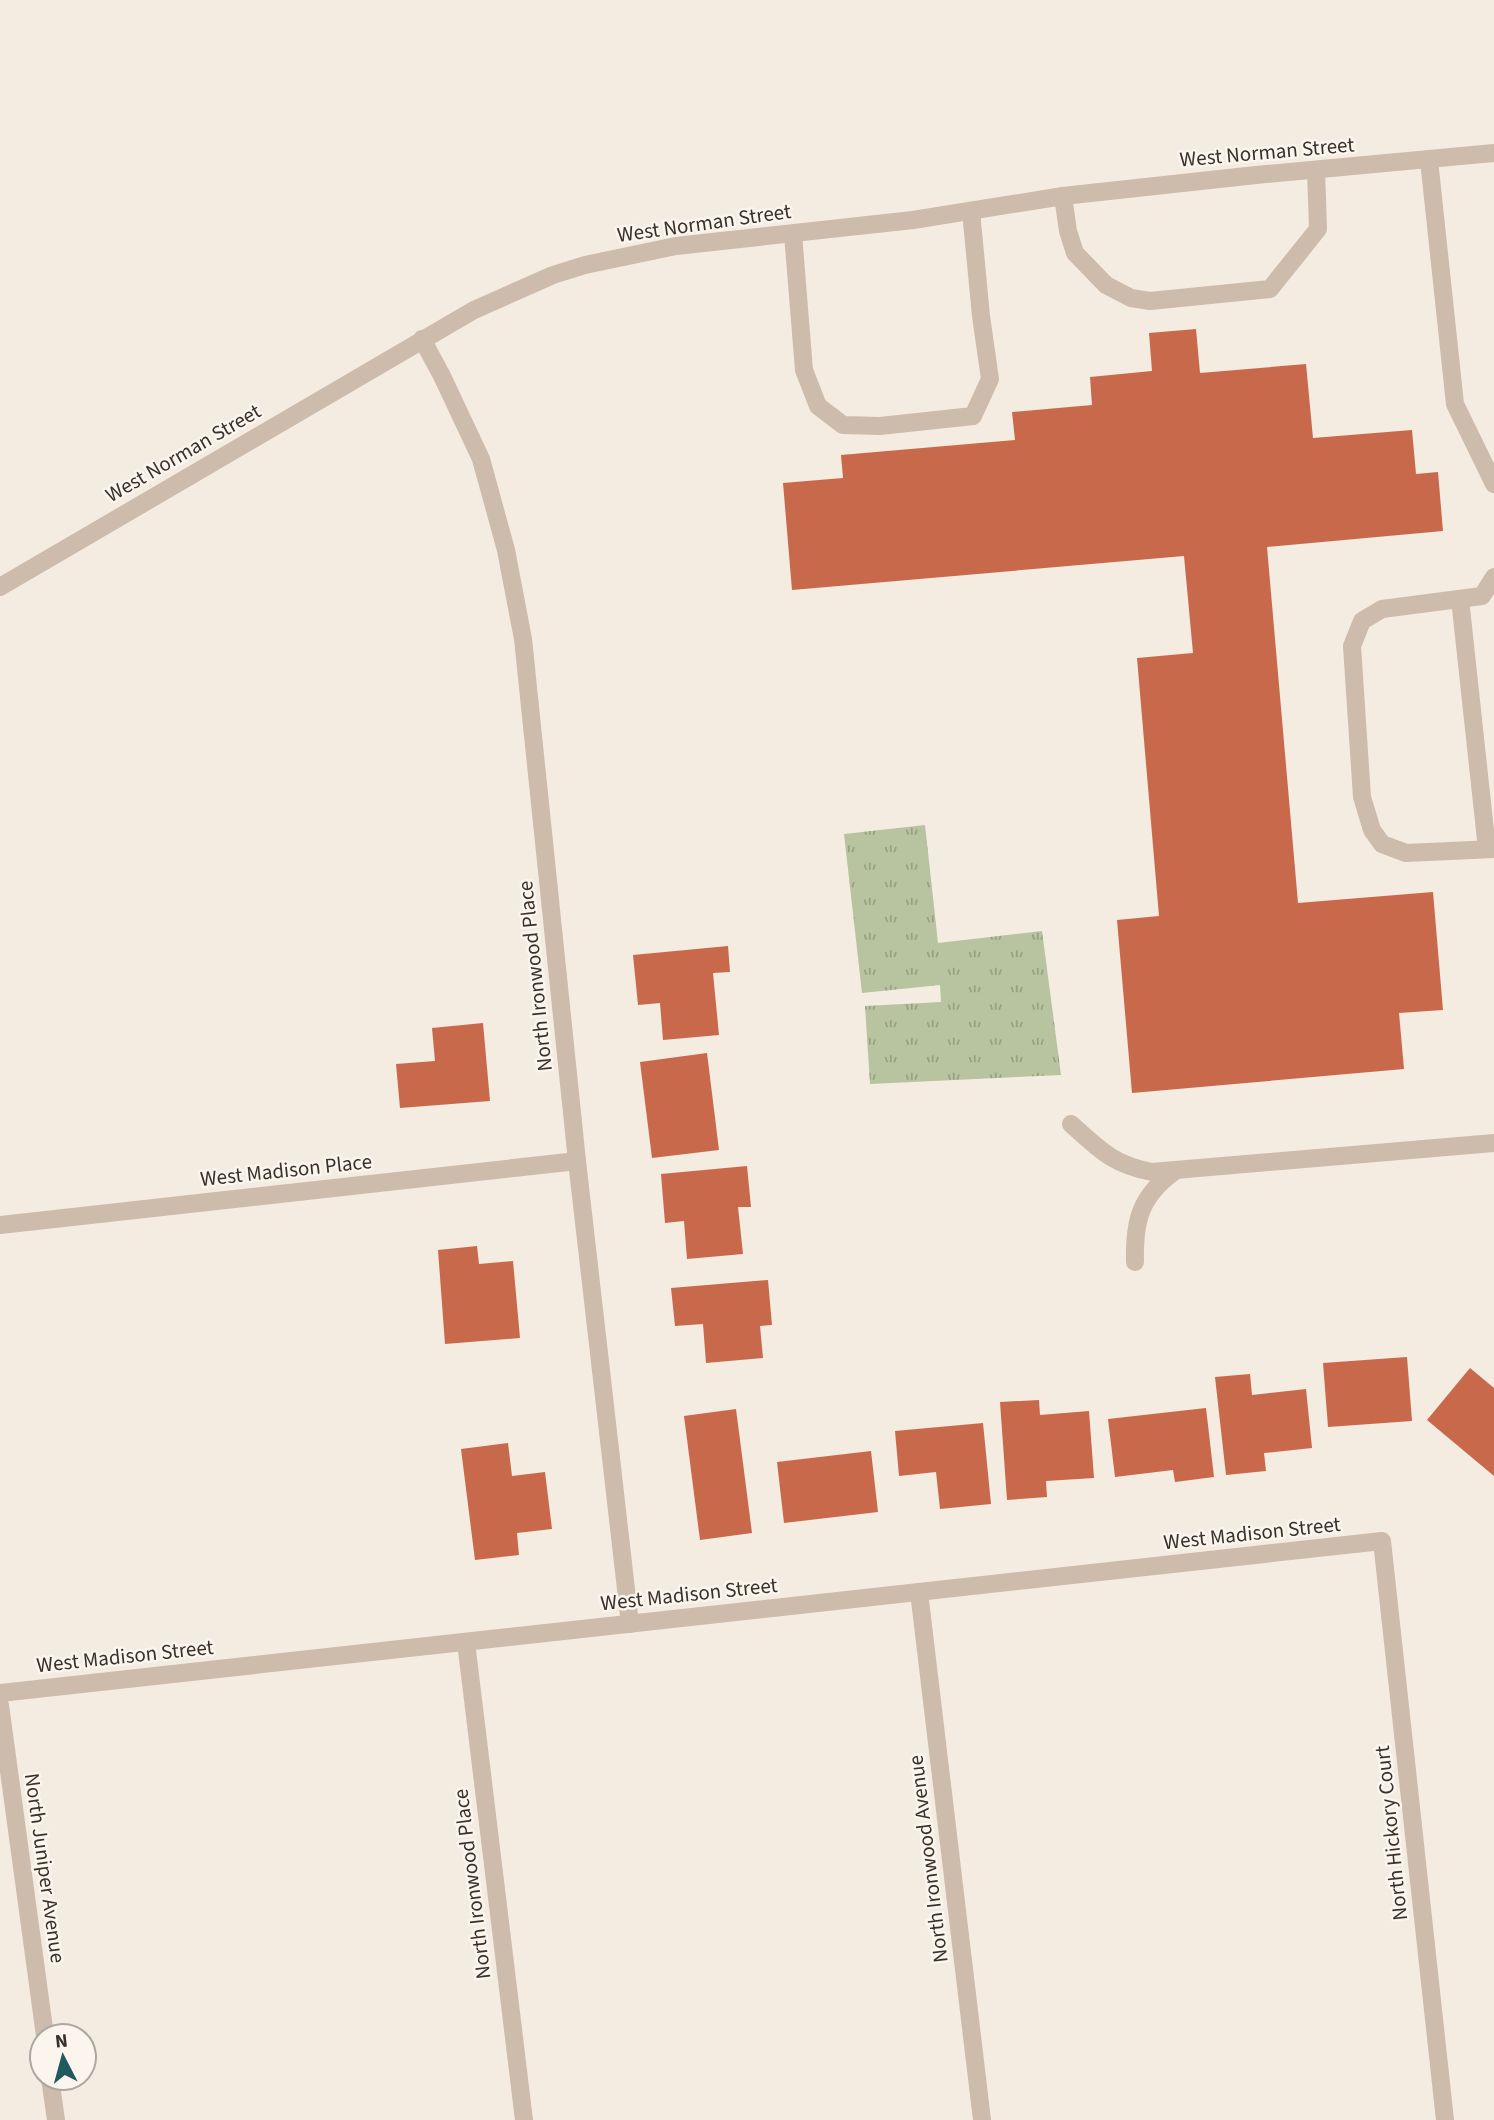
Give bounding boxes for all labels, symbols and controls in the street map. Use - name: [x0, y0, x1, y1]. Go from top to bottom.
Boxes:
- street label: West Norman Street: [1178, 129, 1356, 175]
- street label: West Norman Street: [615, 196, 793, 250]
- street label: West Norman Street: [100, 396, 266, 510]
- street label: North Ironwood Place: [510, 879, 560, 1073]
- street label: West Madison Place: [199, 1146, 373, 1194]
- street label: West Madison Street: [1162, 1509, 1342, 1557]
- street label: West Madison Street: [599, 1570, 779, 1618]
- street label: West Madison Street: [35, 1632, 215, 1680]
- street label: North Hickory Court: [1367, 1744, 1415, 1922]
- street label: North Ironwood Avenue: [900, 1754, 956, 1964]
- street label: North Juniper Avenue: [17, 1771, 73, 1965]
- street label: North Ironwood Place: [445, 1787, 499, 1981]
- north arrow: [28, 2022, 98, 2092]
- text: N: [54, 2027, 69, 2056]

